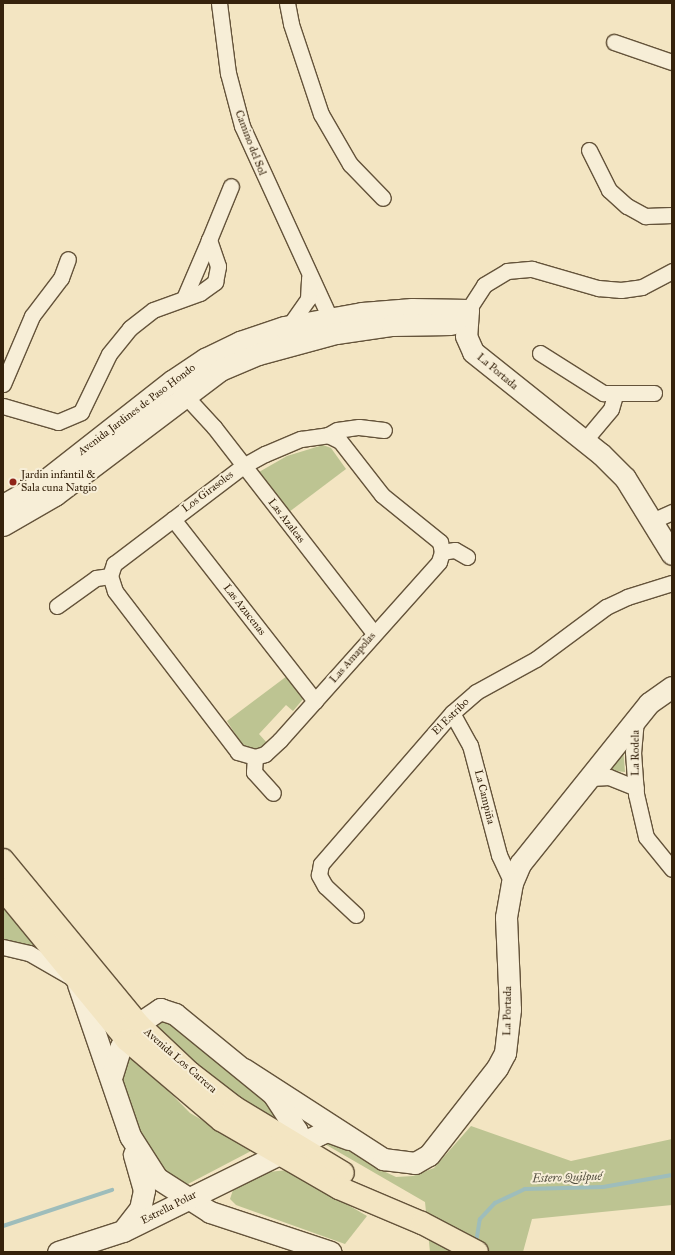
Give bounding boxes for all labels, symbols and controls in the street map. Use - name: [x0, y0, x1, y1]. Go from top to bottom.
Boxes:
- street label: Camino del Sol: [232, 109, 268, 177]
- street label: La Portada: [474, 351, 520, 393]
- street label: Avenida Jardines de Paso Hondo: [76, 361, 198, 459]
- street label: Los Girasoles: [180, 468, 236, 516]
- place label: Jardin infantil & Sala cuna Natgio: [21, 469, 97, 495]
- marker: Jardin infantil & Sala cuna Natgio: [8, 477, 18, 487]
- street label: Las Azaleas: [265, 496, 307, 546]
- street label: Las Azucenas: [220, 582, 268, 638]
- street label: Las Amapolas: [327, 630, 379, 686]
- street label: El Estribo: [430, 696, 472, 738]
- street label: La Rodela: [629, 730, 643, 776]
- street label: La Campiña: [471, 768, 497, 826]
- street label: La Portada: [501, 986, 515, 1036]
- street label: Avenida Los Carrera: [141, 1026, 219, 1096]
- water label: Estero Quilpué: [532, 1170, 602, 1186]
- street label: Estrella Polar: [139, 1188, 199, 1228]

